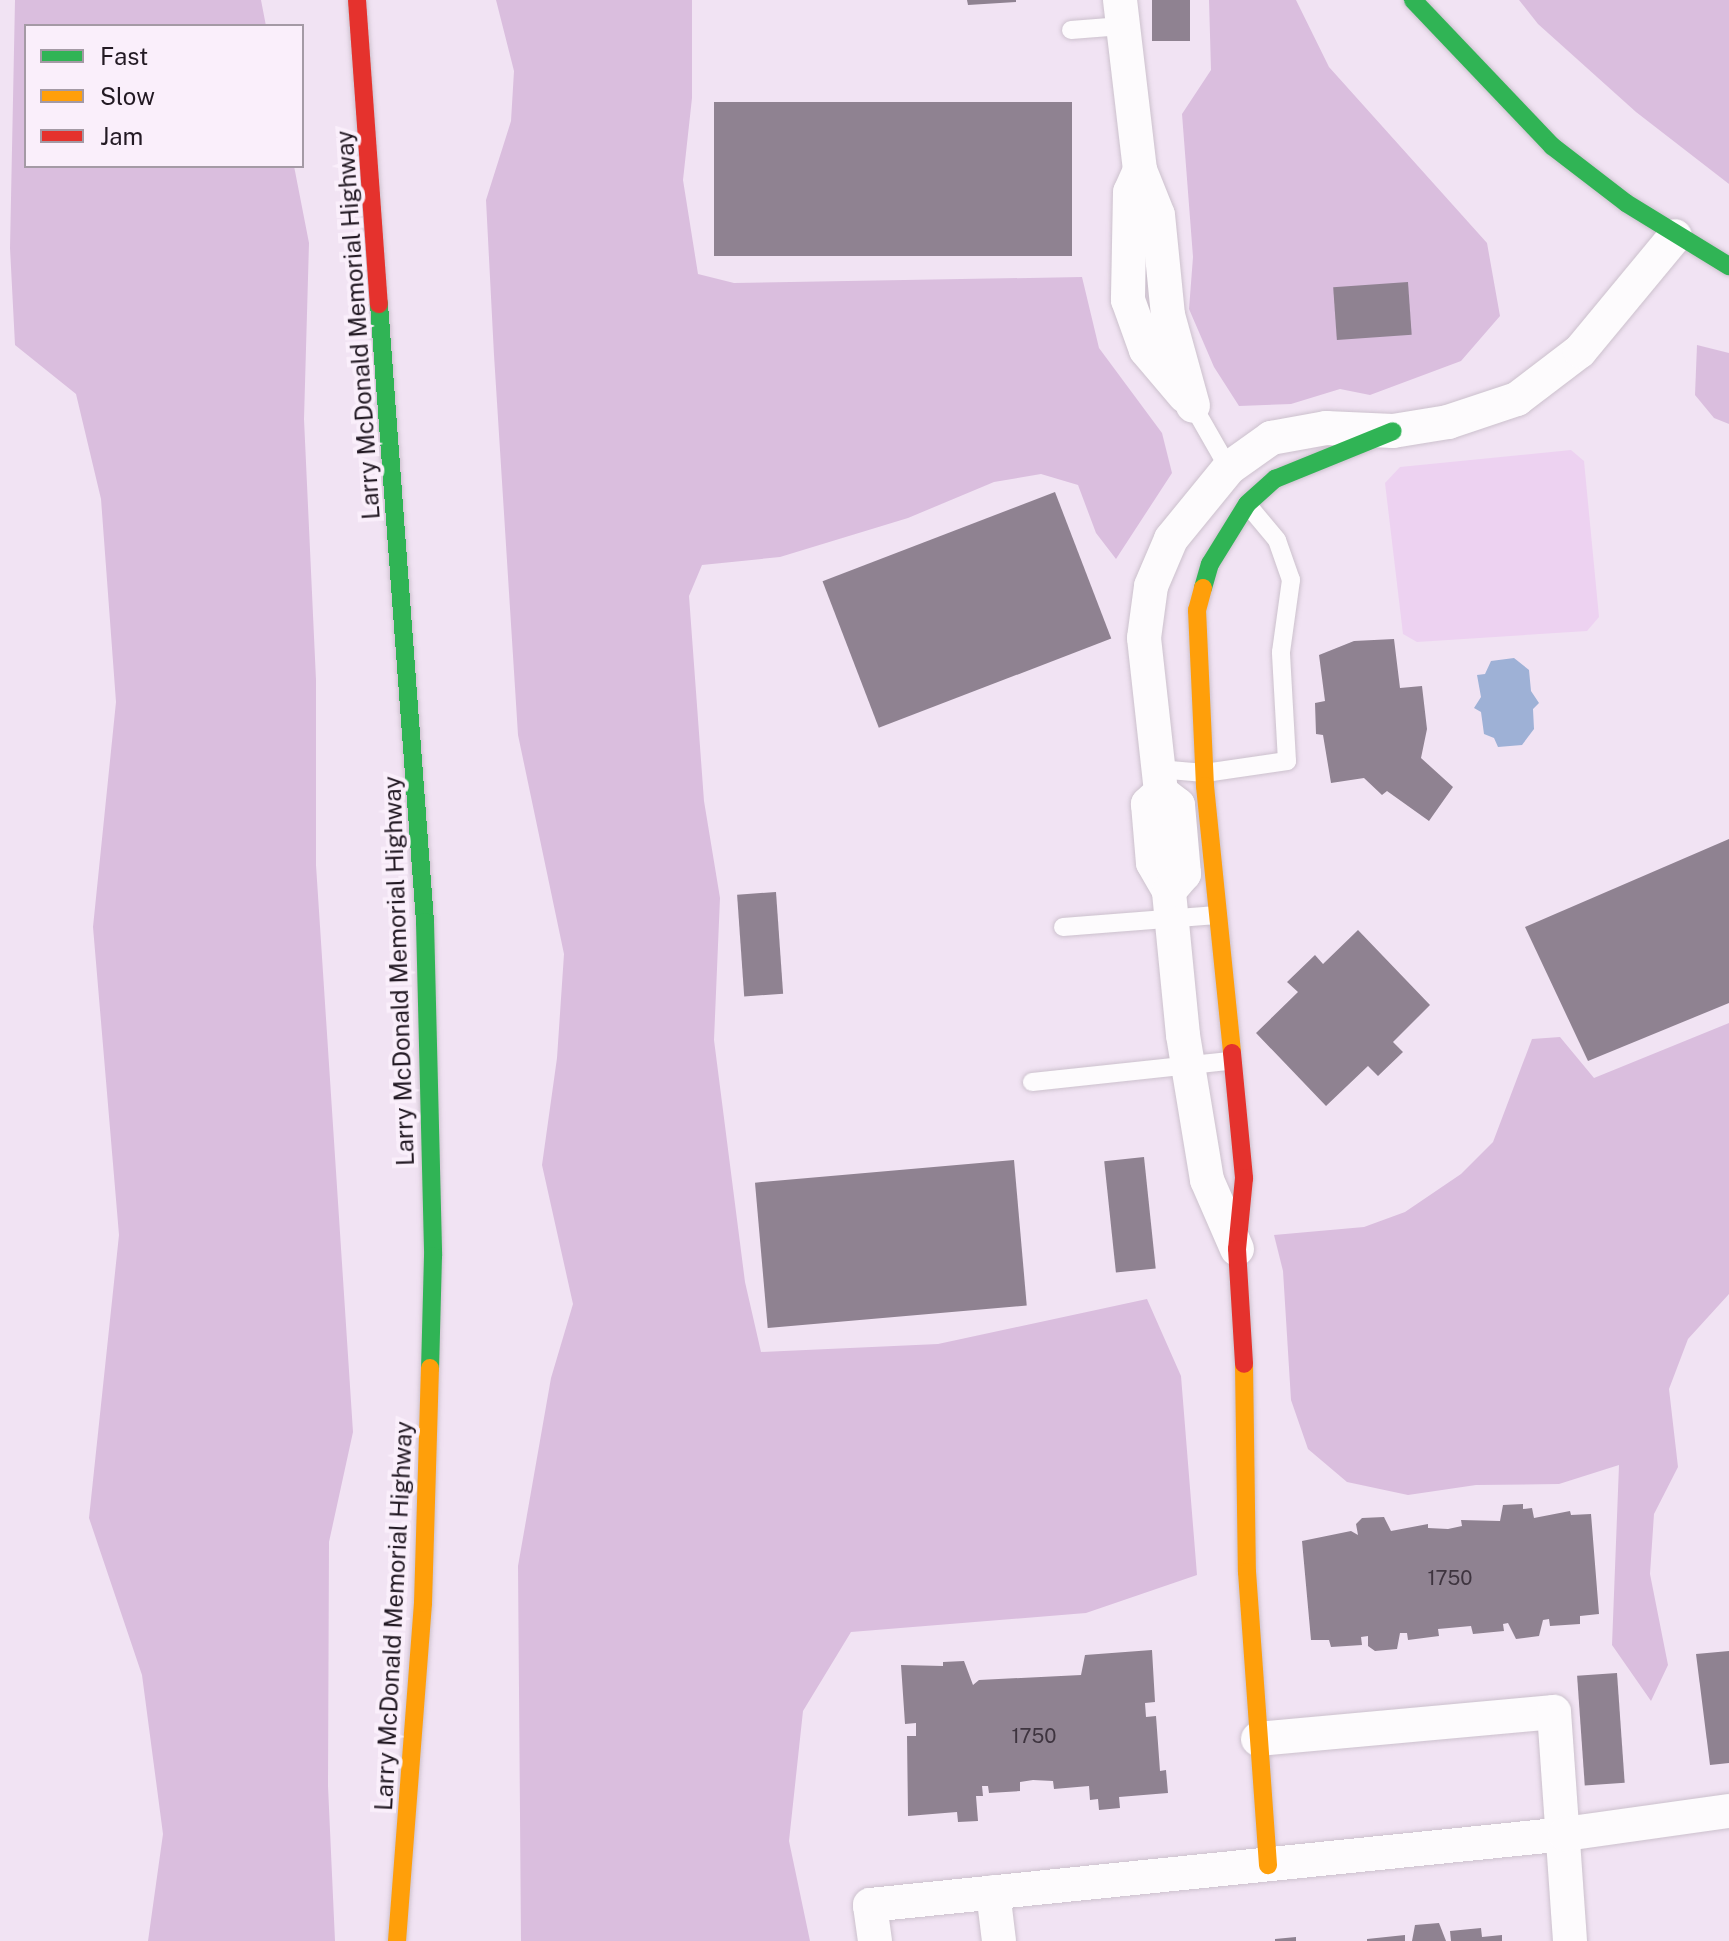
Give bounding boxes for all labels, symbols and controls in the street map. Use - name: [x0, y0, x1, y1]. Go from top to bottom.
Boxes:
- legend: [24, 24, 304, 168]
- text: Fast: [100, 42, 148, 70]
- text: Slow: [100, 82, 155, 110]
- text: Jam: [100, 122, 143, 150]
- street label: Larry McDonald Memorial Highway: [330, 129, 386, 521]
- street label: Larry McDonald Memorial Highway: [378, 776, 420, 1166]
- street label: Larry McDonald Memorial Highway: [369, 1420, 419, 1812]
- house number: 1750: [1427, 1566, 1473, 1590]
- house number: 1750: [1011, 1724, 1057, 1748]

